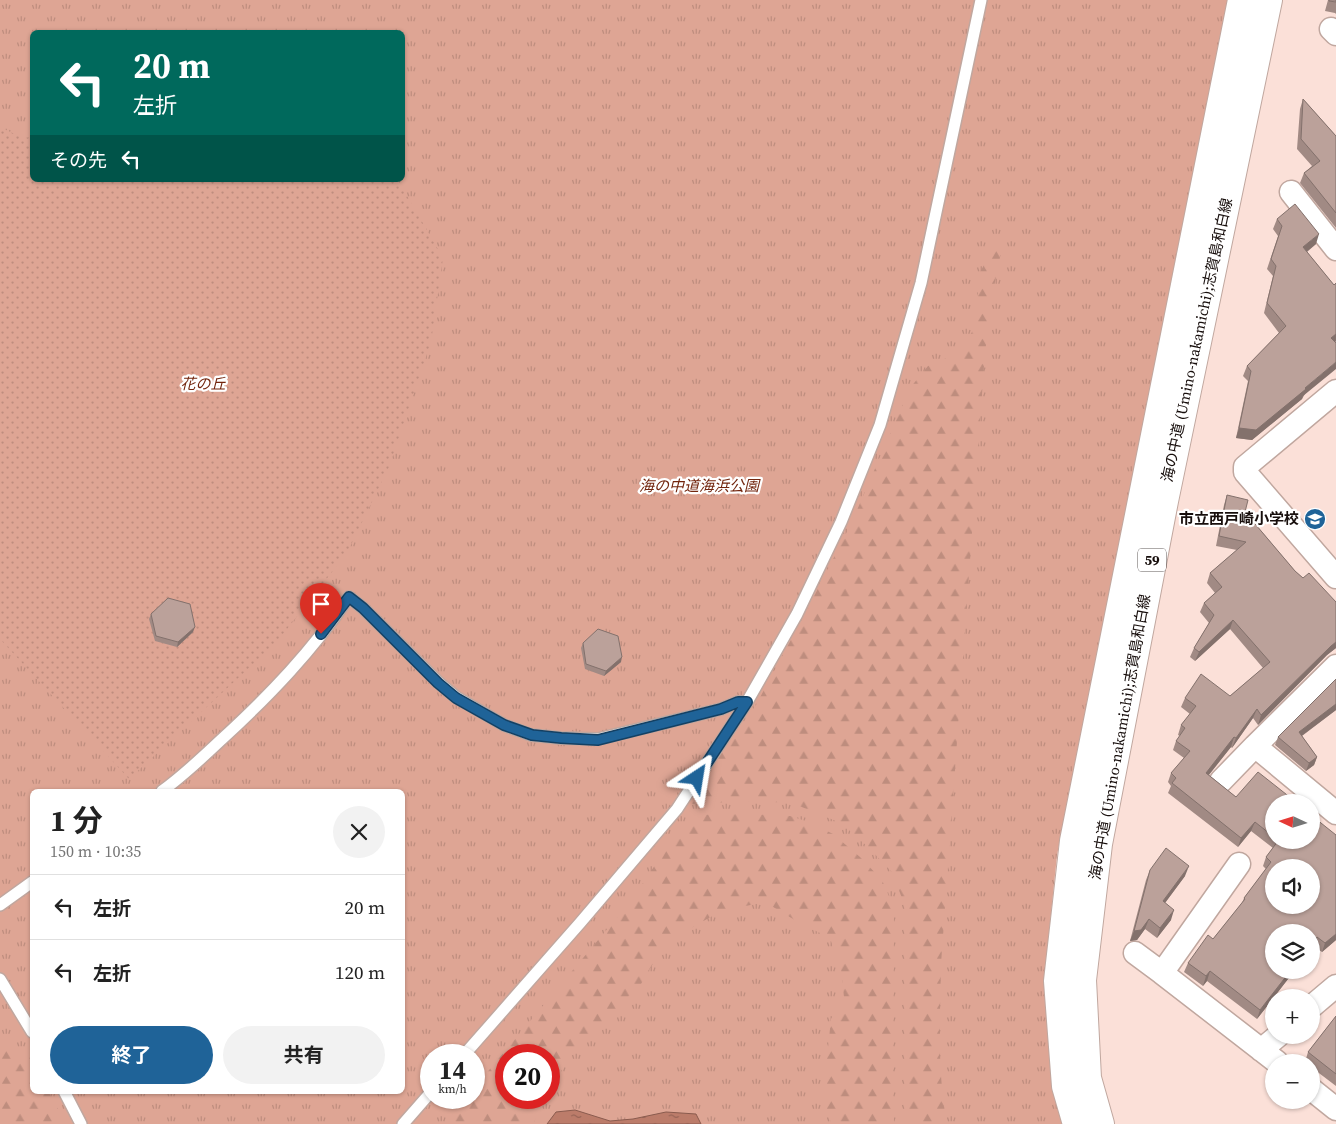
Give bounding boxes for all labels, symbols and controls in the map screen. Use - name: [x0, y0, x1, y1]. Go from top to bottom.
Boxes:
- text: 20 m: [133, 42, 210, 90]
- icon: left: [50, 50, 115, 115]
- text: 左折: [133, 90, 177, 120]
- icon: left: [117, 145, 145, 173]
- text: その先: [50, 147, 107, 173]
- street label: 海の中道 (Umino-nakamichi);志賀島和白線: [1156, 196, 1237, 484]
- park label: 花の丘: [180, 373, 226, 394]
- park label: 海の中道海浜公園: [639, 475, 761, 496]
- school or university icon: 市立西戸崎小学校: [1303, 507, 1327, 531]
- place label: 市立西戸崎小学校: [1179, 508, 1299, 529]
- road number: 59: [1138, 548, 1166, 572]
- pin: [300, 583, 342, 634]
- icon: arrive: [307, 590, 335, 618]
- street label: 海の中道 (Umino-nakamichi);志賀島和白線: [1084, 592, 1155, 881]
- position arrow: [670, 751, 722, 803]
- north arrow: [1265, 794, 1320, 849]
- map controls: [1265, 794, 1320, 1109]
- text: 1 分: [50, 800, 103, 841]
- button: close: [333, 806, 385, 858]
- text: 150 m · 10:35: [50, 840, 141, 862]
- button: sound: [1265, 859, 1320, 914]
- icon: left: [50, 893, 78, 921]
- text: 20 m: [344, 894, 385, 920]
- text: 左折: [93, 895, 131, 921]
- button: layers: [1265, 924, 1320, 979]
- icon: left: [50, 958, 78, 986]
- text: 120 m: [335, 959, 385, 985]
- text: 左折: [93, 960, 131, 986]
- button: +: [1265, 989, 1320, 1044]
- button: 終了: [50, 1026, 213, 1084]
- button: 共有: [223, 1026, 385, 1084]
- speed limit sign: 20: [495, 1044, 560, 1109]
- text: 14: [439, 1053, 466, 1087]
- button: −: [1265, 1054, 1320, 1109]
- text: km/h: [438, 1081, 467, 1097]

